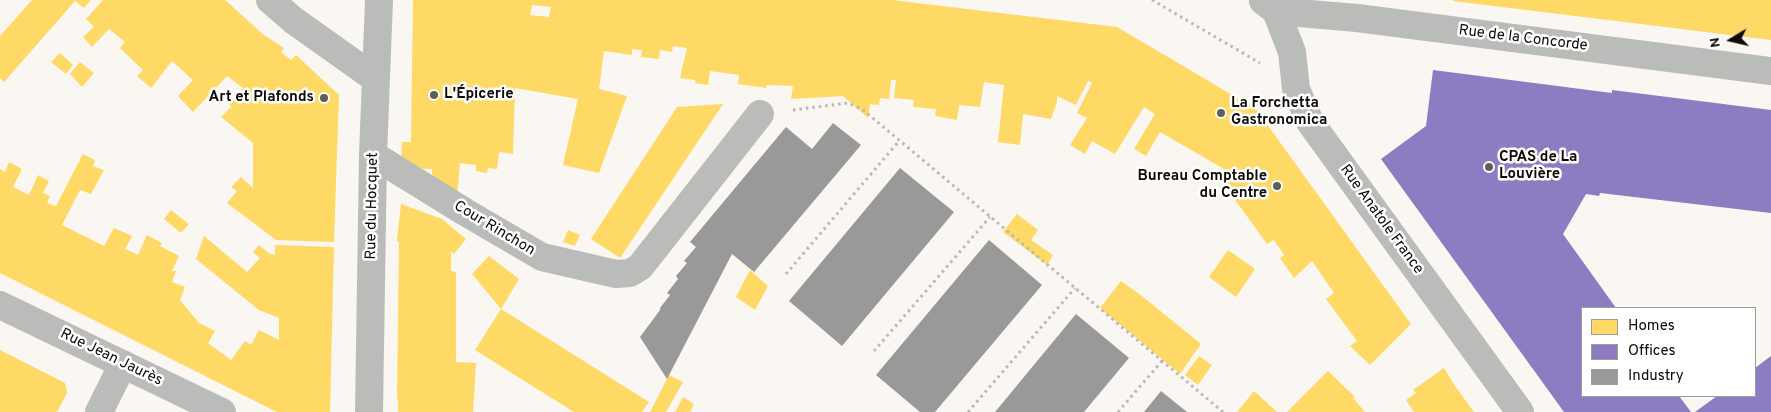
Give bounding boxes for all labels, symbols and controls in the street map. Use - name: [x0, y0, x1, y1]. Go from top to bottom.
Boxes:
- north arrow: [1706, 15, 1756, 65]
- street label: Rue de la Concorde: [1458, 22, 1588, 56]
- text: N: [1707, 36, 1725, 49]
- place label: L'Épicerie: [444, 86, 514, 104]
- place label: Art et Plafonds: [209, 89, 314, 107]
- marker: L'Épicerie: [428, 89, 440, 101]
- marker: Art et Plafonds: [318, 92, 330, 104]
- place label: La Forchetta Gastronomica: [1231, 95, 1327, 130]
- marker: La Forchetta Gastronomica: [1215, 107, 1227, 119]
- place label: CPAS de La Louvière: [1499, 149, 1577, 184]
- street label: Rue du Hocquet: [363, 152, 383, 260]
- marker: CPAS de La Louvière: [1483, 161, 1495, 173]
- street label: Rue Anatole France: [1335, 162, 1427, 278]
- place label: Bureau Comptable du Centre: [1137, 168, 1267, 203]
- marker: Bureau Comptable du Centre: [1271, 180, 1283, 192]
- street label: Cour Rinchon: [450, 198, 538, 260]
- legend: [1581, 307, 1756, 397]
- text: Homes: [1628, 317, 1675, 336]
- street label: Rue Jean Jaurès: [57, 325, 165, 391]
- text: Offices: [1628, 342, 1675, 361]
- text: Industry: [1628, 367, 1684, 386]

